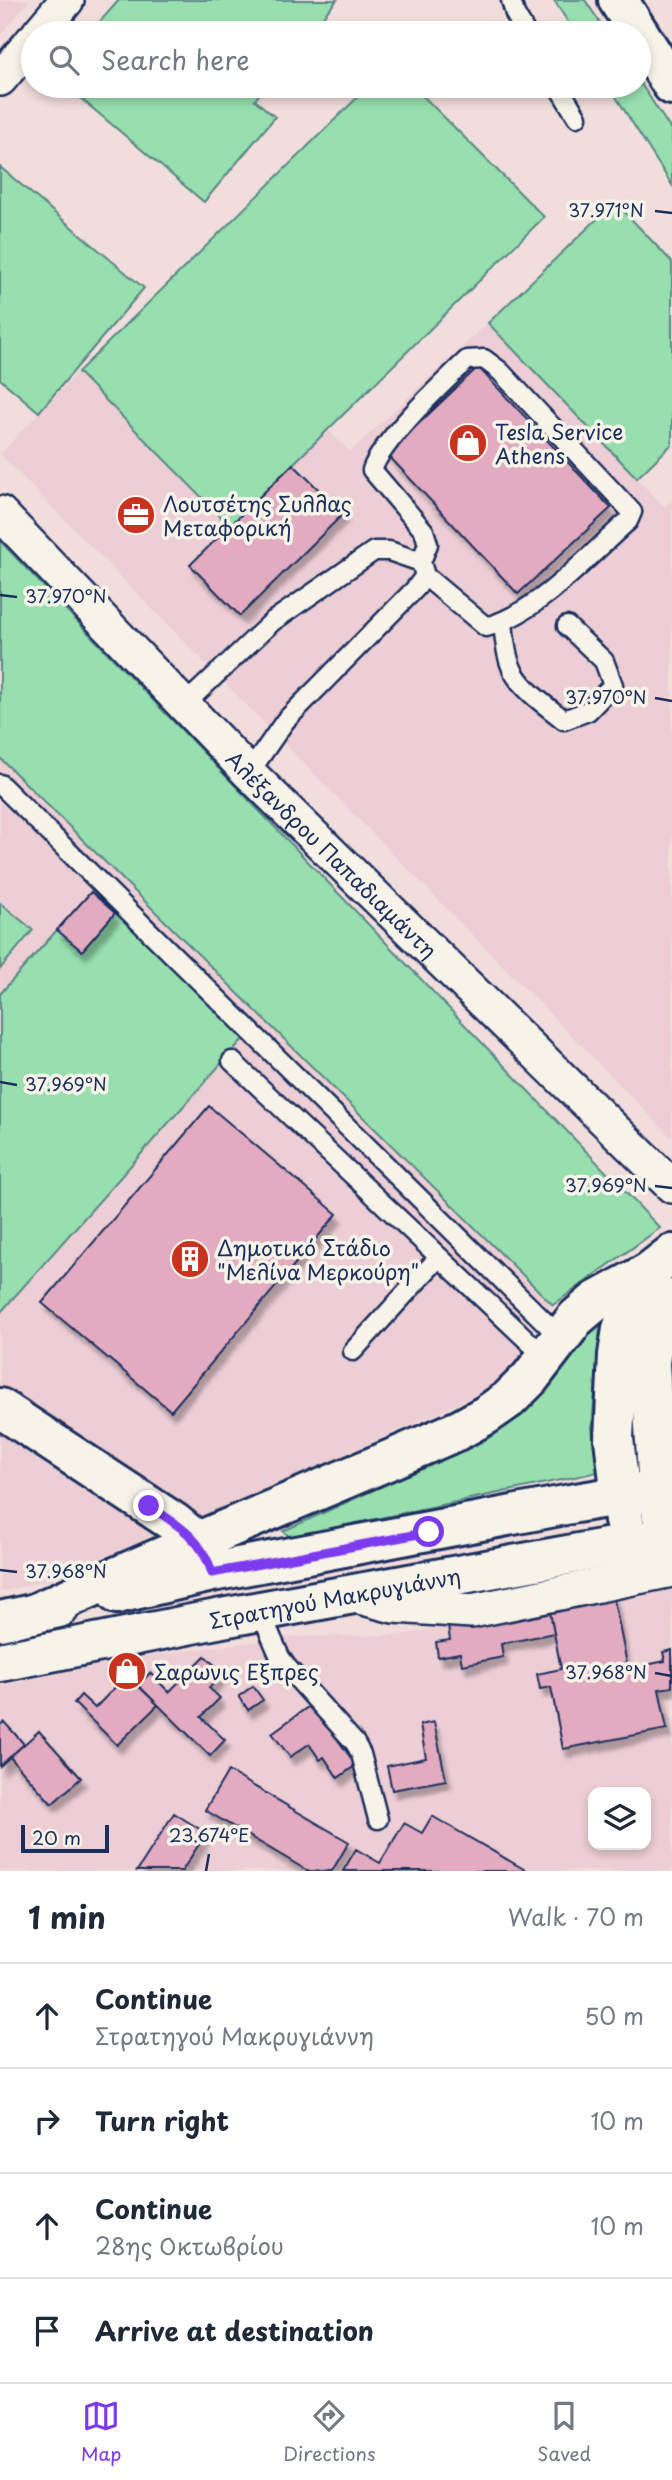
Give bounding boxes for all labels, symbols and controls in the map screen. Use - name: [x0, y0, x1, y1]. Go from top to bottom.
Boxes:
- search box: [21, 21, 651, 98]
- text: Search here: [101, 40, 250, 79]
- icon: search: [45, 41, 83, 79]
- text: 37.971°N: [568, 196, 644, 223]
- place label: Tesla Service Athens: [495, 415, 623, 471]
- shop icon: Tesla Service Athens: [447, 422, 489, 464]
- place label: Λουτσέτης Συλλας Μεταφορική: [163, 487, 352, 543]
- office icon: Λουτσέτης Συλλας Μεταφορική: [115, 494, 157, 536]
- text: 37.970°N: [25, 582, 107, 609]
- text: 37.970°N: [565, 683, 647, 710]
- street label: Αλέξανδρου Παπαδιαμάντη: [219, 743, 445, 965]
- text: 37.969°N: [25, 1070, 107, 1097]
- text: 37.969°N: [565, 1171, 647, 1198]
- place label: Δημοτικό Στάδιο "Μελίνα Μερκούρη": [217, 1231, 419, 1287]
- building icon: Δημοτικό Στάδιο "Μελίνα Μερκούρη": [169, 1238, 211, 1280]
- route end: [133, 1490, 164, 1521]
- route start: [413, 1516, 444, 1547]
- text: 37.968°N: [25, 1557, 107, 1584]
- street label: Στρατηγού Μακρυγιάννη: [206, 1559, 463, 1636]
- shop icon: Σαρωνις Εξπρες: [106, 1650, 148, 1692]
- place label: Σαρωνις Εξπρες: [154, 1655, 319, 1687]
- text: 37.968°N: [565, 1658, 647, 1685]
- map controls: [588, 1787, 651, 1850]
- button: layers: [588, 1787, 651, 1850]
- text: 23.674°E: [169, 1821, 249, 1848]
- scale bar: [21, 1822, 108, 1854]
- text: 20 m: [32, 1823, 81, 1851]
- text: 1 min: [28, 1894, 106, 1939]
- text: Walk · 70 m: [508, 1899, 644, 1934]
- text: Continue: [95, 1979, 212, 2018]
- icon: ahead: [28, 1997, 66, 2035]
- text: 50 m: [584, 1998, 644, 2033]
- text: Στρατηγού Μακρυγιάννη: [95, 2018, 374, 2053]
- text: Turn right: [95, 2101, 229, 2140]
- icon: right: [28, 2102, 66, 2140]
- text: 10 m: [590, 2103, 644, 2138]
- text: Continue: [95, 2189, 212, 2228]
- icon: ahead: [28, 2207, 66, 2245]
- text: 10 m: [590, 2208, 644, 2243]
- text: 28ης Οκτωβρίου: [95, 2228, 284, 2263]
- text: Arrive at destination: [95, 2311, 374, 2350]
- icon: arrive: [28, 2312, 66, 2350]
- tab: Map: [81, 2397, 121, 2467]
- tab: Directions: [283, 2397, 376, 2467]
- tab: Saved: [537, 2397, 591, 2467]

